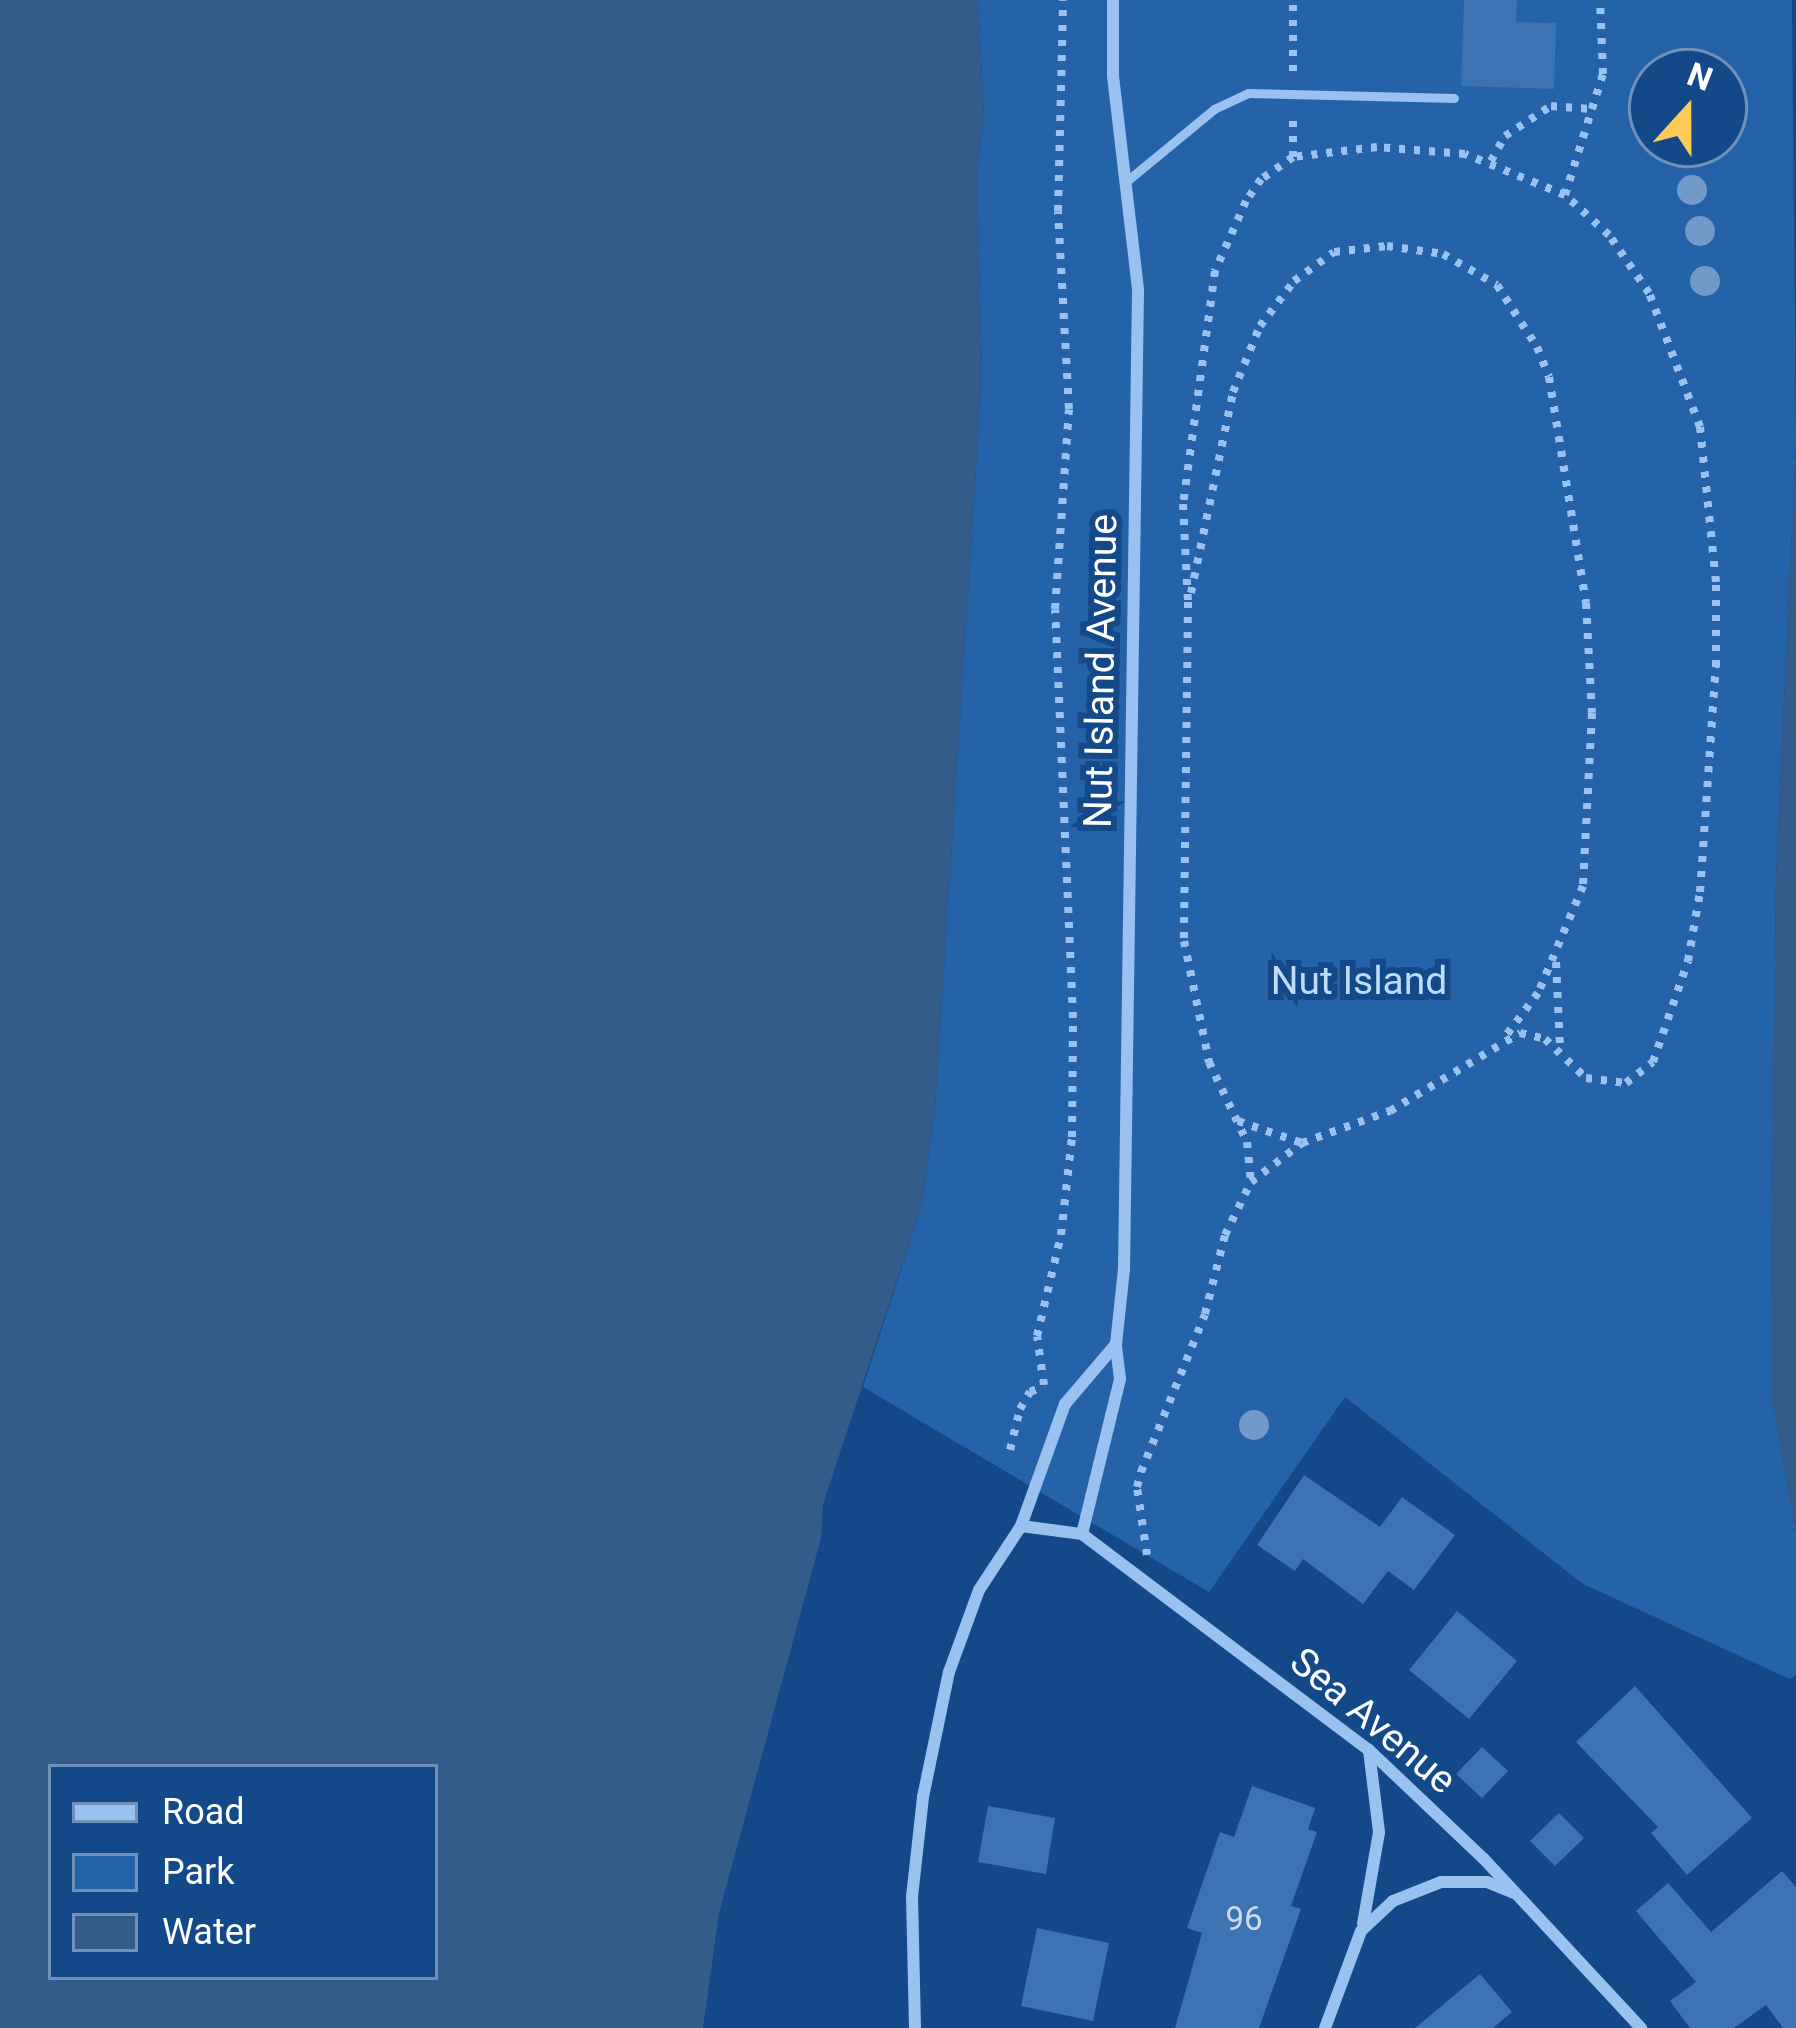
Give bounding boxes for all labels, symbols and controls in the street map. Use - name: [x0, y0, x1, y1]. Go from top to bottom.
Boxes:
- north arrow: [1628, 48, 1748, 168]
- text: N: [1682, 54, 1718, 99]
- street label: Nut Island Avenue: [1075, 514, 1127, 828]
- park label: Nut Island: [1271, 958, 1447, 1004]
- street label: Sea Avenue: [1280, 1638, 1466, 1804]
- legend: [48, 1764, 438, 1980]
- text: Road: [162, 1791, 245, 1833]
- text: Park: [162, 1851, 235, 1893]
- house number: 96: [1225, 1899, 1263, 1939]
- text: Water: [162, 1911, 256, 1953]

